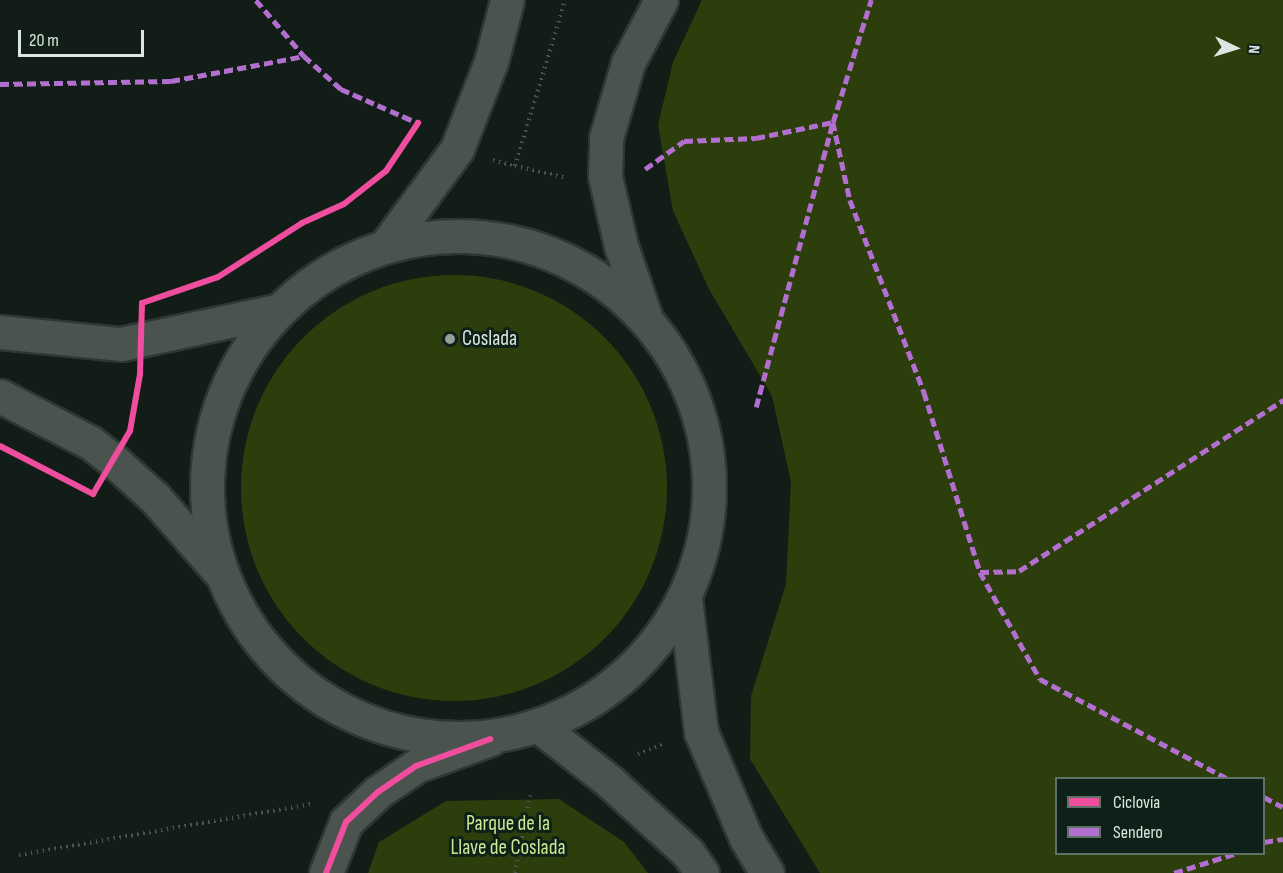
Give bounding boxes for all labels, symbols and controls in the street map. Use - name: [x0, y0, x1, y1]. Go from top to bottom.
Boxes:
- scale bar: [21, 18, 147, 56]
- north arrow: [1205, 18, 1265, 78]
- text: 20 m: [29, 30, 59, 51]
- text: N: [1244, 44, 1263, 54]
- place label: Coslada: [462, 326, 517, 352]
- marker: Coslada: [443, 332, 457, 346]
- legend: [1055, 777, 1265, 855]
- text: Ciclovía: [1113, 792, 1160, 813]
- park label: Parque de la Llave de Coslada: [451, 811, 565, 861]
- text: Sendero: [1113, 822, 1163, 843]

